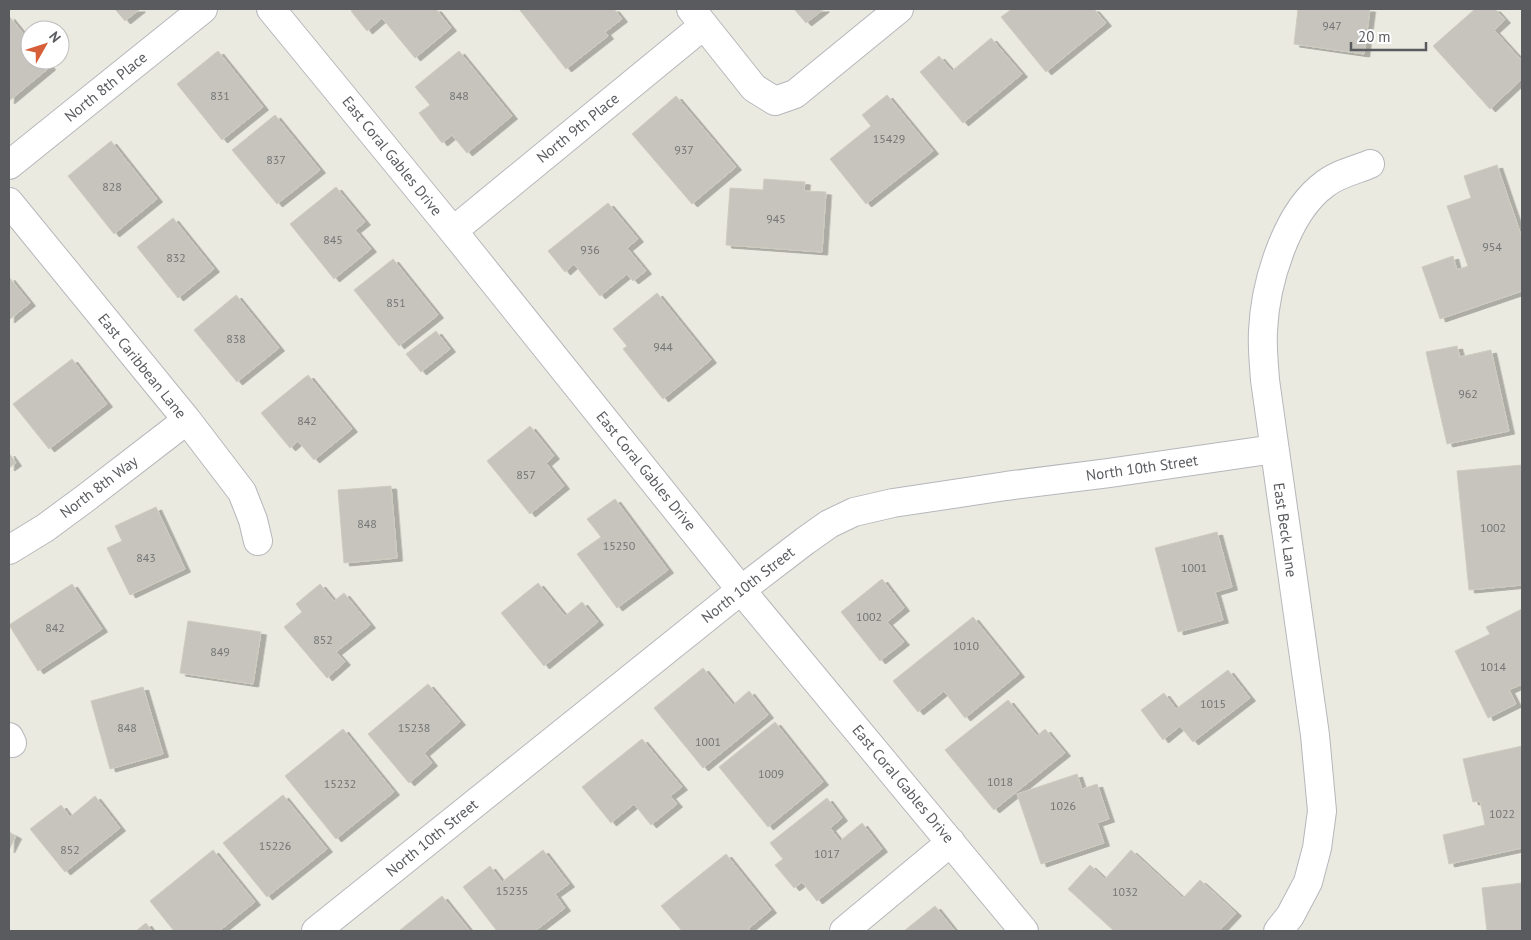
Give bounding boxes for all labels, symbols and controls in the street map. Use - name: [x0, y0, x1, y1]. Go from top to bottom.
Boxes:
- house number: 947: [1322, 18, 1342, 33]
- north arrow: [20, 20, 70, 70]
- scale bar: [1351, 20, 1426, 52]
- text: 20 m: [1358, 27, 1391, 46]
- text: N: [45, 28, 65, 46]
- street label: North 8th Place: [61, 48, 151, 126]
- house number: 831: [210, 88, 230, 103]
- house number: 848: [449, 88, 469, 103]
- street label: North 9th Place: [533, 89, 623, 167]
- street label: East Coral Gables Drive: [338, 92, 447, 219]
- house number: 15429: [873, 131, 905, 146]
- house number: 937: [674, 142, 694, 157]
- house number: 837: [266, 152, 286, 167]
- house number: 828: [102, 179, 122, 194]
- house number: 945: [766, 211, 786, 226]
- house number: 845: [323, 232, 343, 247]
- house number: 954: [1482, 239, 1502, 254]
- house number: 936: [580, 242, 600, 257]
- house number: 832: [166, 250, 186, 265]
- house number: 851: [386, 295, 406, 310]
- street label: East Caribbean Lane: [94, 309, 191, 422]
- house number: 838: [226, 331, 246, 346]
- house number: 944: [653, 339, 673, 354]
- house number: 962: [1458, 386, 1478, 401]
- street label: East Coral Gables Drive: [592, 407, 701, 534]
- house number: 842: [297, 413, 317, 428]
- street label: North 10th Street: [1085, 450, 1199, 485]
- street label: North 8th Way: [56, 451, 141, 522]
- house number: 857: [516, 467, 536, 482]
- street label: East Beck Lane: [1269, 481, 1302, 578]
- house number: 848: [357, 516, 377, 531]
- house number: 1002: [1480, 520, 1506, 535]
- house number: 15250: [603, 538, 636, 553]
- street label: North 10th Street: [697, 542, 798, 627]
- house number: 843: [136, 550, 156, 565]
- house number: 1001: [1181, 560, 1207, 575]
- house number: 1002: [856, 609, 882, 624]
- house number: 842: [45, 620, 65, 635]
- house number: 852: [313, 632, 333, 647]
- house number: 1010: [953, 638, 980, 653]
- house number: 849: [210, 644, 230, 659]
- house number: 1014: [1480, 659, 1507, 674]
- house number: 1015: [1200, 696, 1226, 711]
- house number: 848: [117, 720, 137, 735]
- house number: 15238: [398, 720, 430, 735]
- street label: East Coral Gables Drive: [848, 721, 958, 847]
- house number: 1001: [695, 734, 721, 749]
- house number: 1009: [758, 766, 784, 781]
- house number: 1018: [987, 774, 1013, 789]
- house number: 15232: [324, 776, 356, 791]
- street label: North 10th Street: [382, 795, 482, 881]
- house number: 1026: [1050, 798, 1076, 813]
- house number: 1022: [1489, 806, 1515, 821]
- house number: 15226: [259, 838, 291, 853]
- house number: 852: [60, 842, 80, 857]
- house number: 1017: [814, 846, 840, 861]
- house number: 15235: [496, 883, 528, 898]
- house number: 1032: [1112, 884, 1138, 899]

